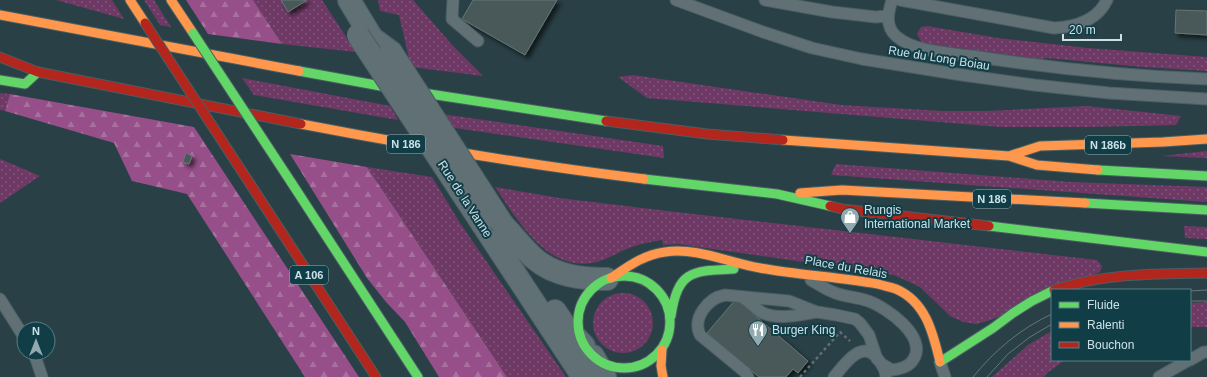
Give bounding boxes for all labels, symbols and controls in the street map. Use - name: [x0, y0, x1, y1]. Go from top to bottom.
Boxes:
- scale bar: [1063, 16, 1121, 42]
- text: 20 m: [1069, 23, 1096, 37]
- street label: Rue du Long Boiau: [887, 43, 991, 73]
- road number: N 186: [387, 135, 425, 153]
- road number: N 186b: [1085, 136, 1131, 154]
- street label: Rue de la Vanne: [435, 158, 495, 240]
- road number: N 186: [973, 190, 1011, 208]
- place label: Rungis International Market: [864, 203, 971, 231]
- shop icon: Rungis International Market: [839, 206, 861, 234]
- street label: Place du Relais: [804, 253, 888, 281]
- road number: A 106: [290, 266, 328, 284]
- legend: [1051, 289, 1191, 361]
- text: Fluide: [1087, 298, 1120, 312]
- text: Ralenti: [1087, 318, 1124, 332]
- restaurant icon: Burger King: [747, 319, 769, 347]
- north arrow: [16, 321, 56, 361]
- place label: Burger King: [772, 323, 835, 337]
- text: N: [32, 325, 40, 337]
- text: Bouchon: [1087, 338, 1134, 352]

